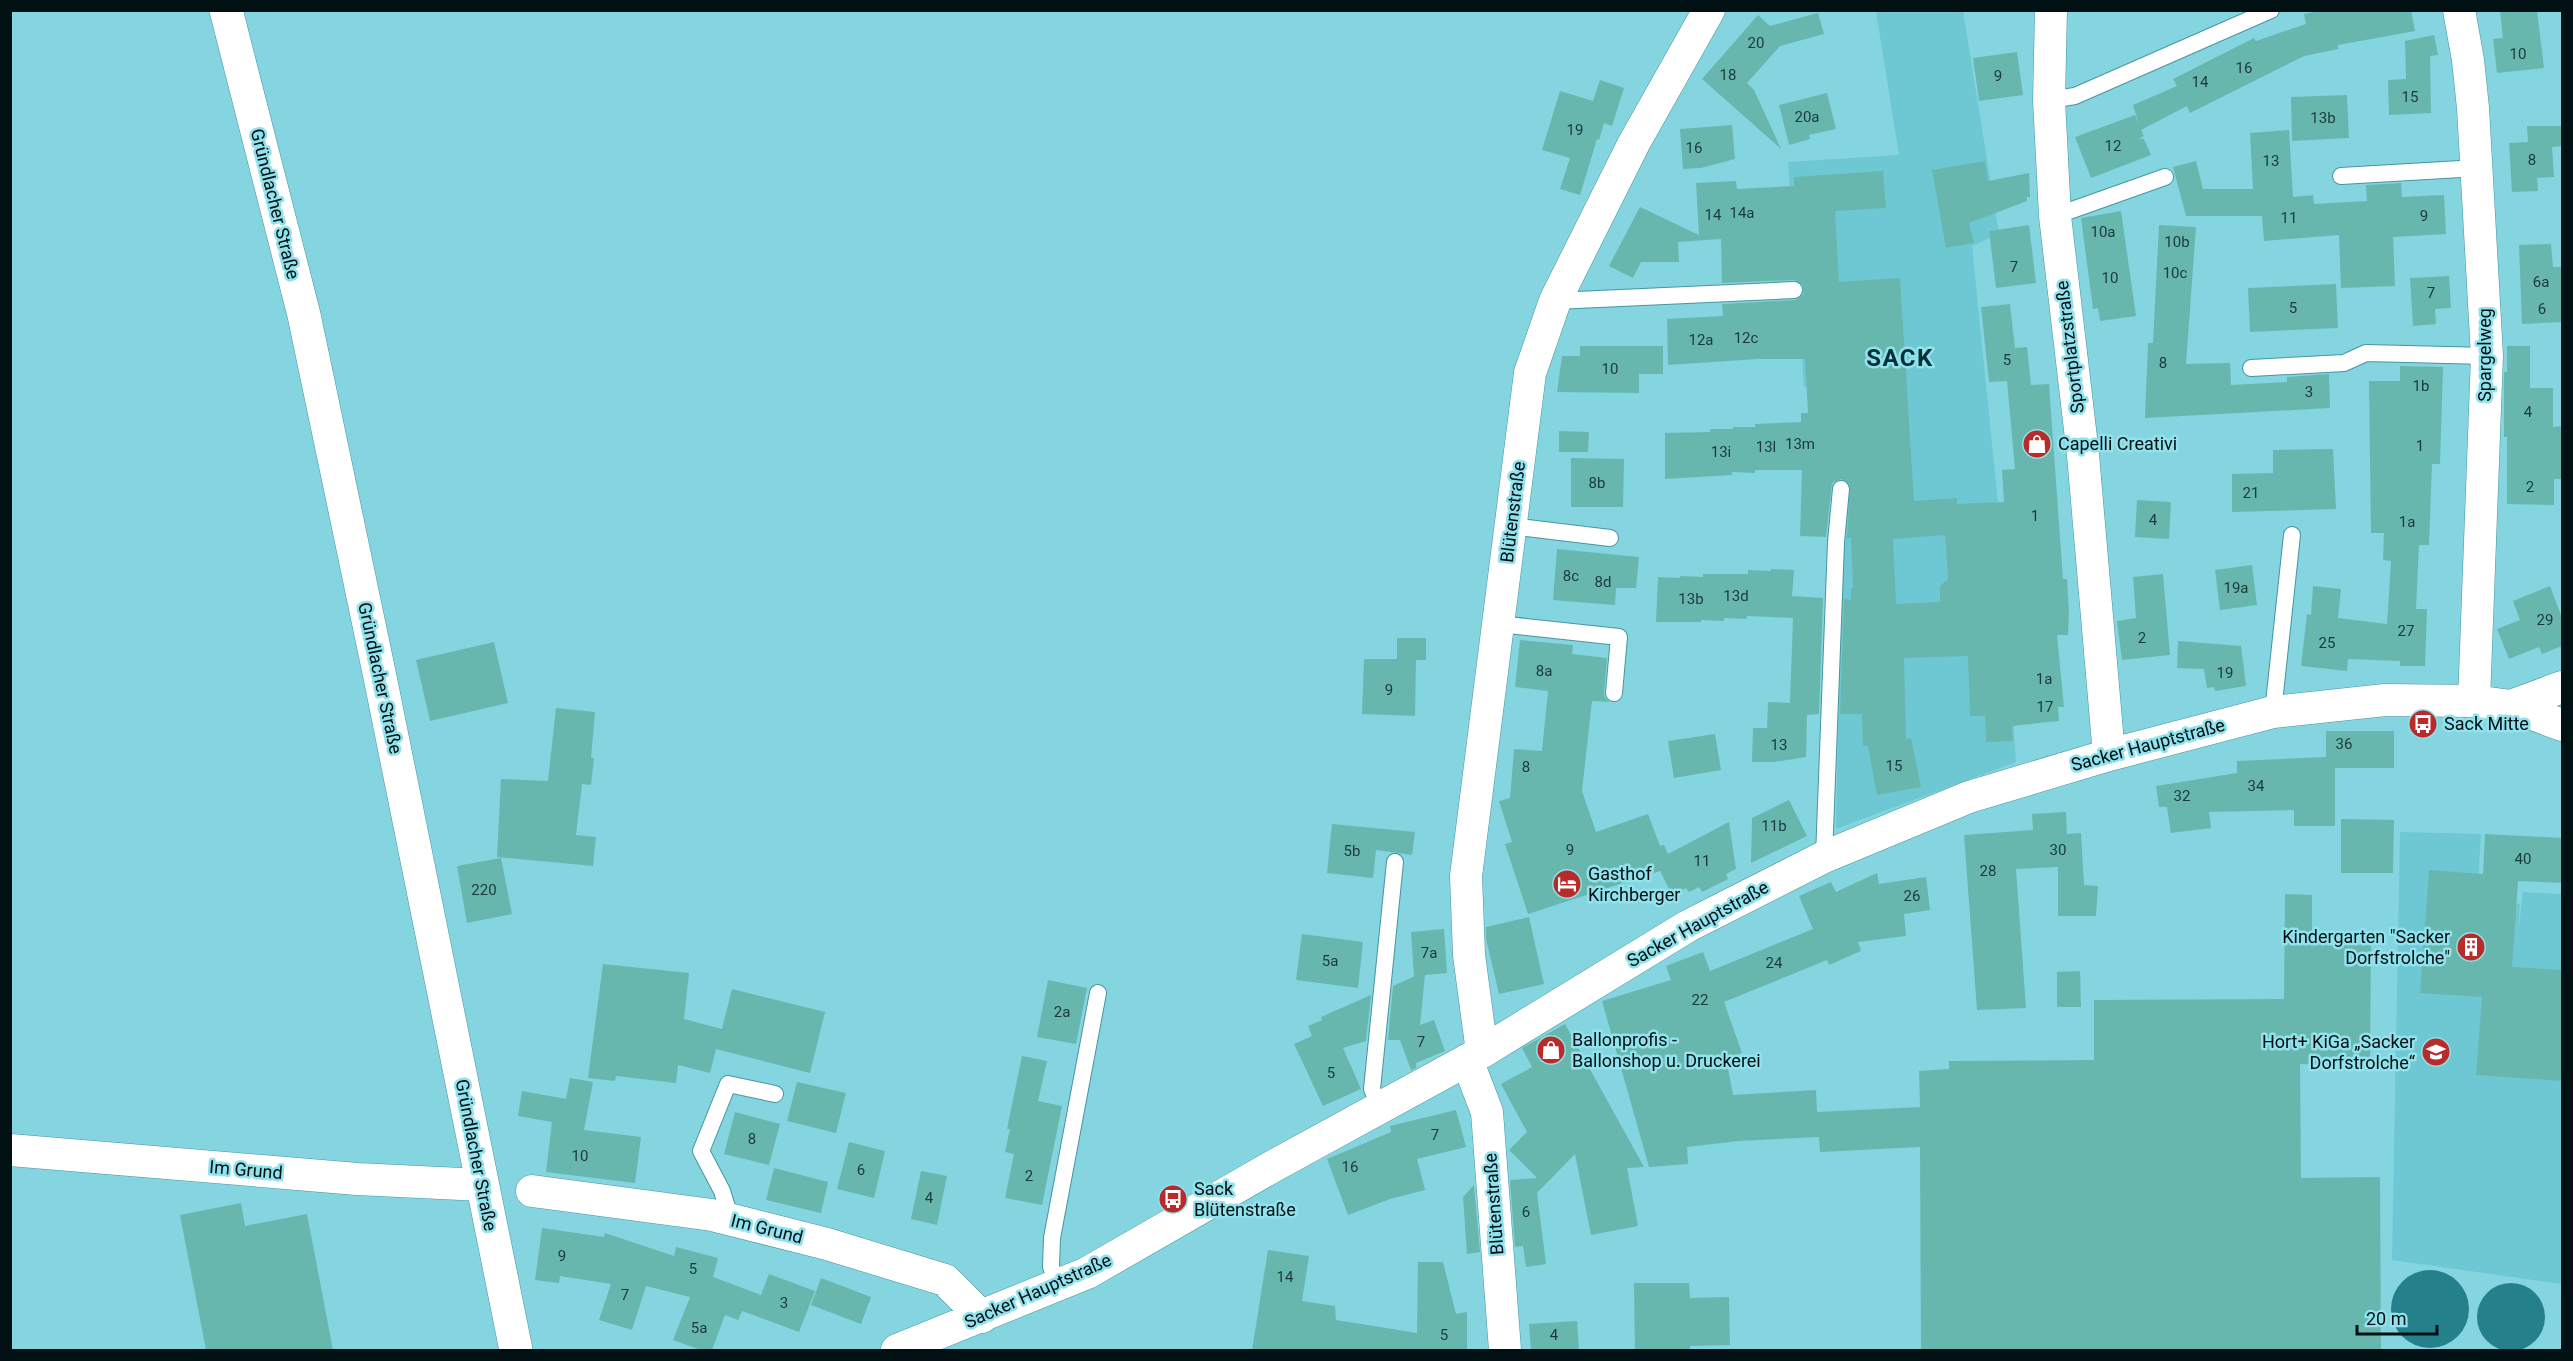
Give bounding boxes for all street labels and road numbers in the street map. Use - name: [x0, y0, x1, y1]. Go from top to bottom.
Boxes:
- street label: Gründlacher Straße: [247, 126, 304, 281]
- street label: Sportplatzstraße: [2051, 279, 2088, 415]
- street label: Spargelweg: [2474, 308, 2495, 402]
- street label: Blütenstraße: [1496, 460, 1529, 564]
- street label: Gründlacher Straße: [354, 600, 407, 756]
- street label: Sacker Hauptstraße: [2069, 714, 2227, 775]
- street label: Sacker Hauptstraße: [1623, 876, 1772, 971]
- street label: Gründlacher Straße: [451, 1077, 502, 1233]
- street label: Blütenstraße: [1479, 1152, 1508, 1256]
- street label: Im Grund: [209, 1156, 284, 1183]
- street label: Im Grund: [729, 1209, 805, 1248]
- street label: Sacker Hauptstraße: [961, 1249, 1114, 1332]

